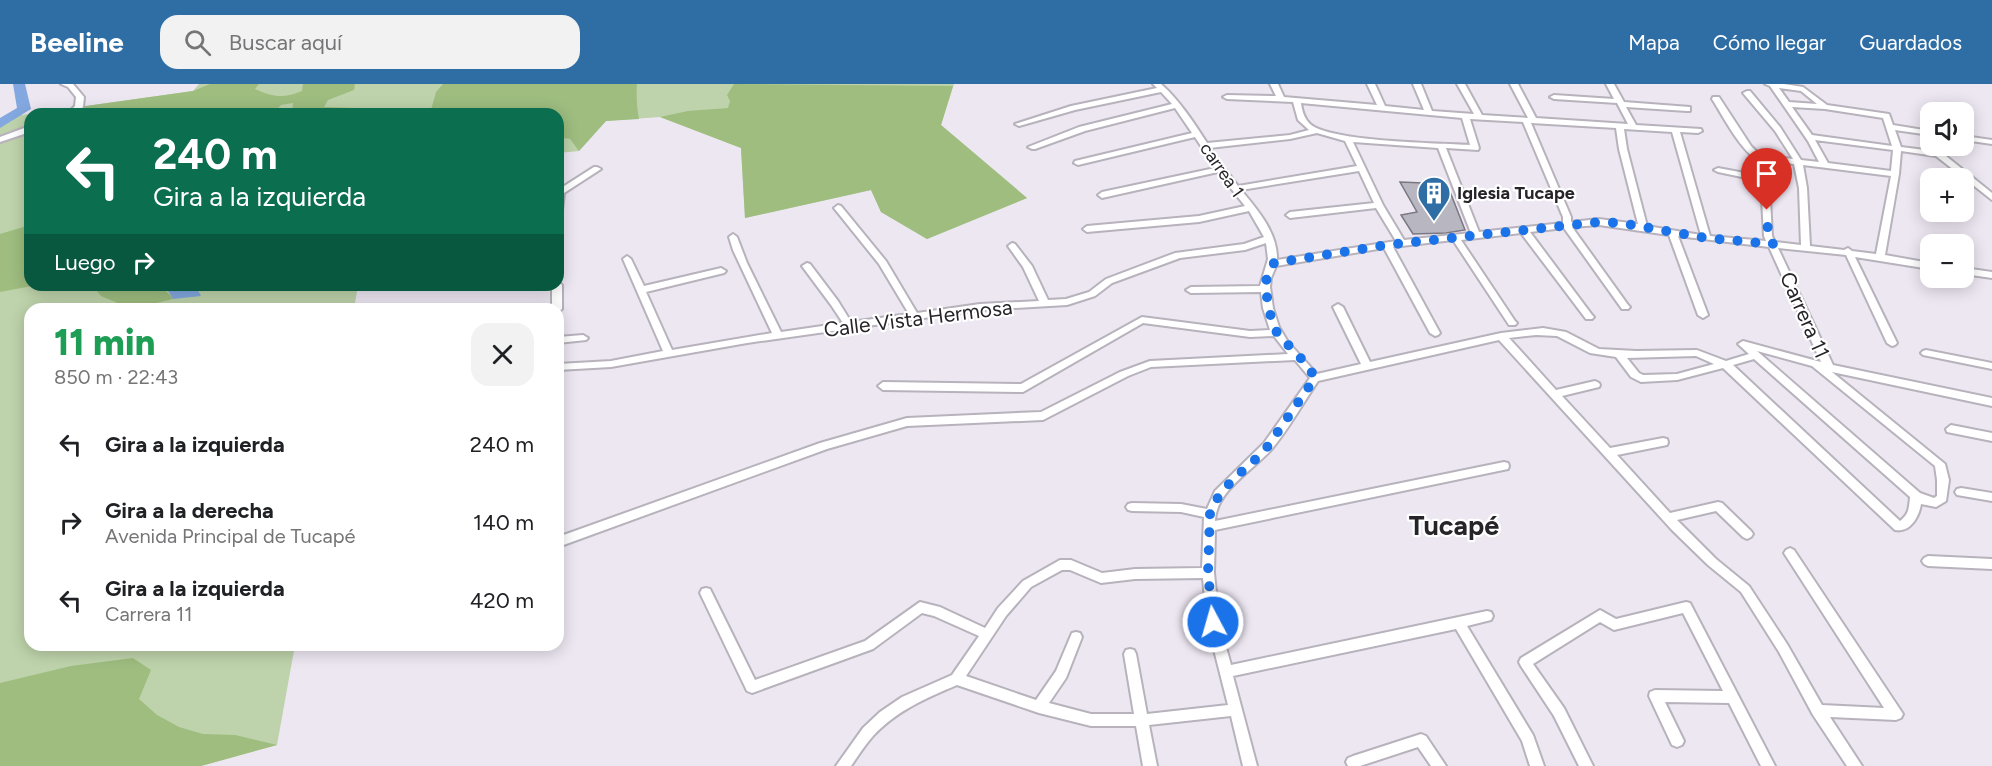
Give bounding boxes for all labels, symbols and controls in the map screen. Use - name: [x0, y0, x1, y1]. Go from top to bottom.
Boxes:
- search box: [160, 15, 580, 69]
- text: Beeline: [30, 25, 124, 59]
- icon: search: [181, 26, 214, 59]
- text: Buscar aquí: [229, 29, 342, 56]
- text: Mapa: [1628, 30, 1680, 55]
- text: Cómo llegar: [1713, 30, 1826, 55]
- text: Guardados: [1859, 30, 1962, 55]
- map controls: [1920, 102, 1974, 288]
- button: sound: [1920, 102, 1974, 156]
- text: 240 m: [153, 129, 278, 180]
- icon: left: [54, 132, 132, 210]
- street label: carrea 1: [1195, 138, 1249, 202]
- pin: [1741, 148, 1792, 210]
- icon: arrive: [1750, 157, 1783, 190]
- button: +: [1920, 168, 1974, 222]
- building icon: Iglesia Tucape: [1416, 175, 1452, 222]
- text: Gira a la izquierda: [153, 180, 366, 213]
- place label: Iglesia Tucape: [1457, 182, 1575, 204]
- button: −: [1920, 234, 1974, 288]
- icon: right: [127, 246, 160, 279]
- text: Luego: [54, 249, 115, 276]
- street label: Carrera 11: [1775, 268, 1835, 362]
- street label: Calle Vista Hermosa: [822, 294, 1014, 342]
- text: 11 min: [54, 321, 155, 364]
- button: close: [471, 323, 534, 386]
- text: 850 m · 22:43: [54, 365, 178, 389]
- icon: left: [54, 428, 87, 461]
- text: Gira a la izquierda: [105, 431, 285, 458]
- text: 240 m: [470, 431, 534, 458]
- text: Gira a la derecha: [105, 497, 274, 524]
- icon: right: [54, 506, 87, 539]
- text: 140 m: [473, 509, 534, 536]
- district label: Tucapé: [1409, 509, 1499, 542]
- text: Avenida Principal de Tucapé: [105, 524, 356, 548]
- text: Gira a la izquierda: [105, 575, 285, 602]
- icon: left: [54, 584, 87, 617]
- text: 420 m: [470, 587, 534, 614]
- position arrow: [1181, 590, 1245, 654]
- text: Carrera 11: [105, 602, 192, 626]

